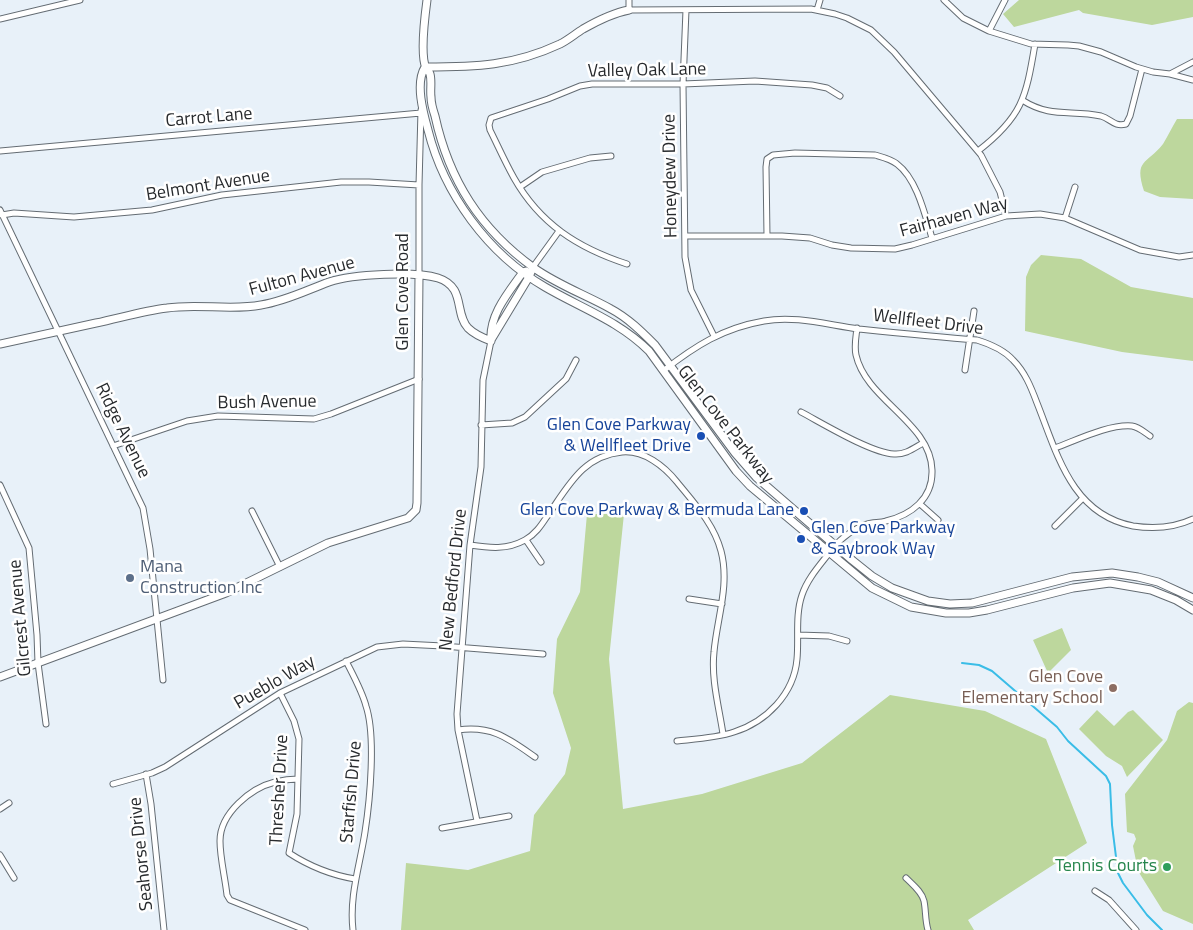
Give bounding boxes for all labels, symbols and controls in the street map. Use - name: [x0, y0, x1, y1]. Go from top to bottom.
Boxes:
- street label: Valley Oak Lane: [587, 59, 707, 83]
- street label: Carrot Lane: [165, 103, 253, 133]
- street label: Honeydew Drive: [659, 114, 683, 238]
- street label: Belmont Avenue: [145, 166, 271, 206]
- street label: Fairhaven Way: [898, 193, 1010, 243]
- street label: Glen Cove Road: [393, 233, 415, 351]
- street label: Fulton Avenue: [247, 253, 357, 301]
- street label: Wellfleet Drive: [872, 306, 984, 340]
- street label: Glen Cove Parkway: [672, 362, 778, 488]
- street label: Ridge Avenue: [90, 380, 154, 482]
- street label: Bush Avenue: [217, 391, 317, 415]
- place label: Glen Cove Parkway & Wellfleet Drive: [547, 415, 691, 458]
- marker: Glen Cove Parkway & Wellfleet Drive: [695, 430, 707, 442]
- place label: Glen Cove Parkway & Bermuda Lane: [520, 500, 794, 522]
- marker: Glen Cove Parkway & Bermuda Lane: [798, 505, 810, 517]
- street label: New Bedford Drive: [436, 508, 472, 652]
- place label: Glen Cove Parkway & Saybrook Way: [811, 518, 955, 560]
- marker: Glen Cove Parkway & Saybrook Way: [795, 533, 807, 545]
- place label: Mana Construction Inc: [140, 557, 262, 600]
- street label: Gilcrest Avenue: [5, 559, 37, 677]
- marker: Mana Construction Inc: [124, 572, 136, 584]
- street label: Pueblo Way: [231, 651, 319, 715]
- place label: Glen Cove Elementary School: [961, 667, 1103, 710]
- marker: Glen Cove Elementary School: [1107, 682, 1119, 694]
- street label: Thresher Drive: [266, 734, 294, 846]
- street label: Starfish Drive: [337, 740, 367, 844]
- street label: Seahorse Drive: [125, 796, 159, 912]
- place label: Tennis Courts: [1055, 856, 1157, 878]
- marker: Tennis Courts: [1161, 861, 1173, 873]

